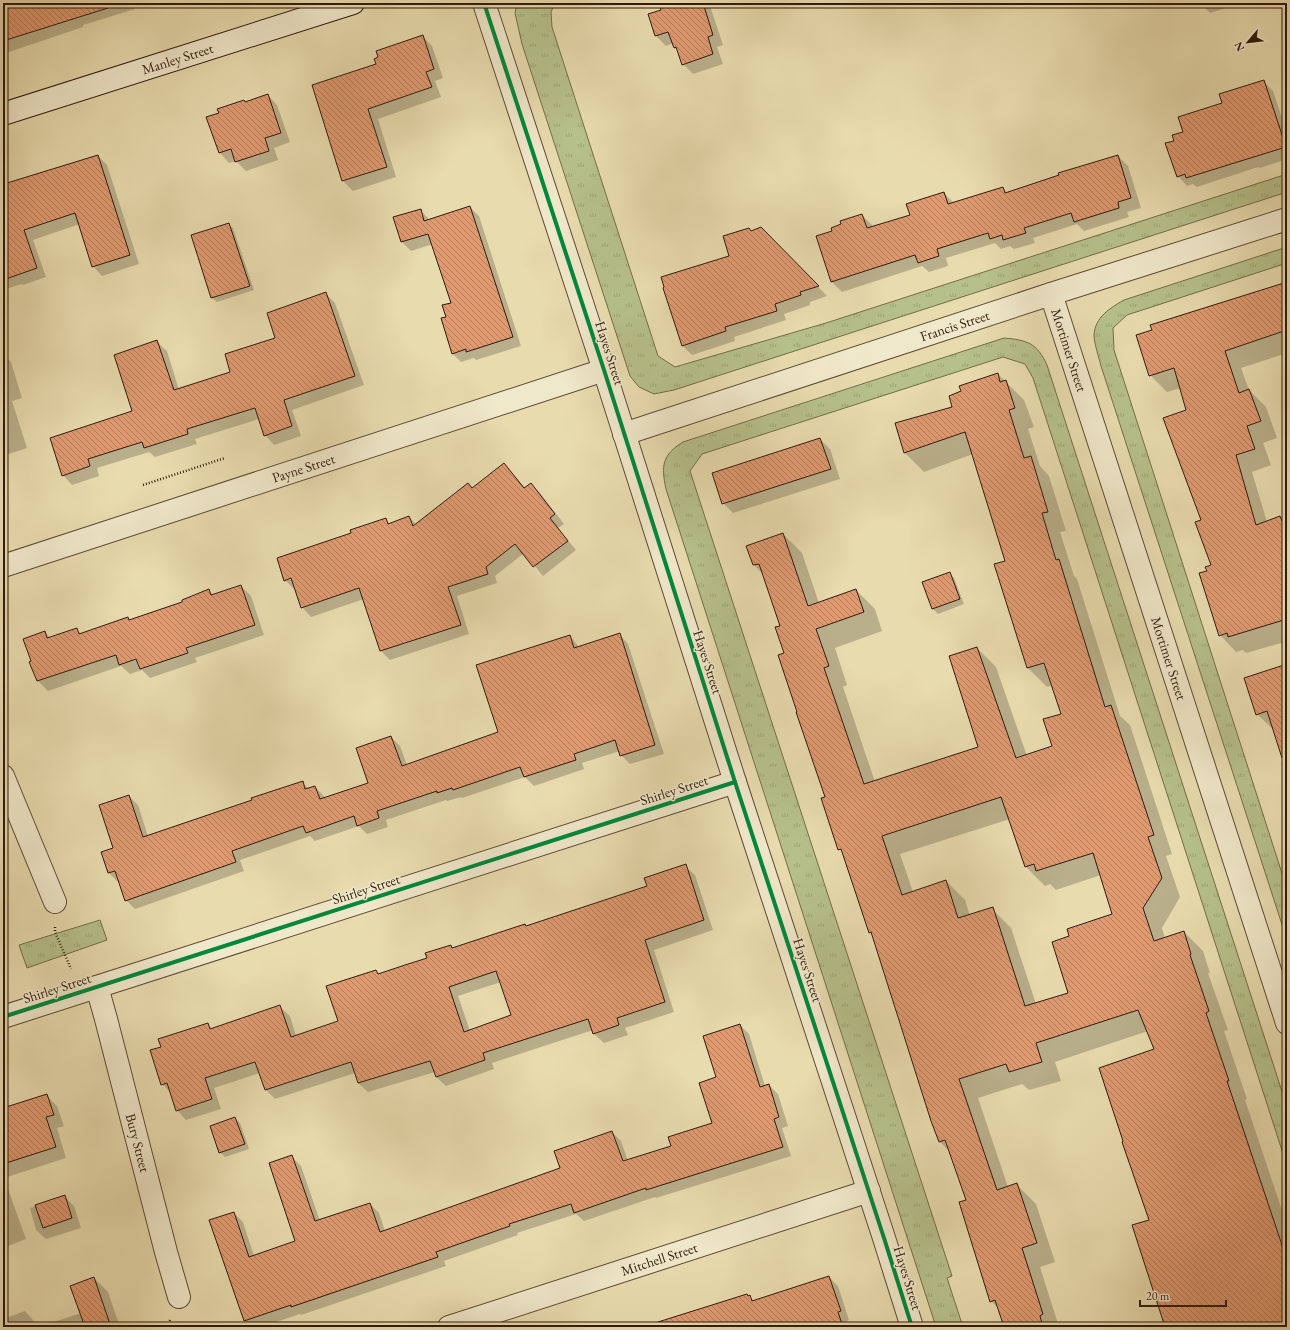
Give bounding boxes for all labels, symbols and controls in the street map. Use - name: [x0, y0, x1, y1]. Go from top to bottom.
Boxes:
- north arrow: [1228, 22, 1268, 62]
- street label: Manley Street: [139, 39, 216, 78]
- text: N: [1231, 39, 1247, 54]
- street label: Francis Street: [918, 306, 992, 345]
- street label: Mortimer Street: [1047, 306, 1091, 395]
- street label: Hayes Street: [591, 319, 629, 388]
- street label: Payne Street: [270, 449, 338, 487]
- street label: Mortimer Street: [1147, 614, 1191, 703]
- street label: Hayes Street: [689, 628, 727, 697]
- street label: Shirley Street: [638, 770, 711, 809]
- street label: Shirley Street: [330, 869, 403, 908]
- street label: Hayes Street: [789, 936, 827, 1005]
- street label: Shirley Street: [21, 968, 94, 1007]
- street label: Bury Street: [122, 1111, 154, 1175]
- street label: Mitchell Street: [619, 1238, 700, 1280]
- street label: Hayes Street: [890, 1244, 926, 1313]
- scale bar: [1140, 1282, 1226, 1308]
- text: 20 m: [1146, 1288, 1170, 1304]

